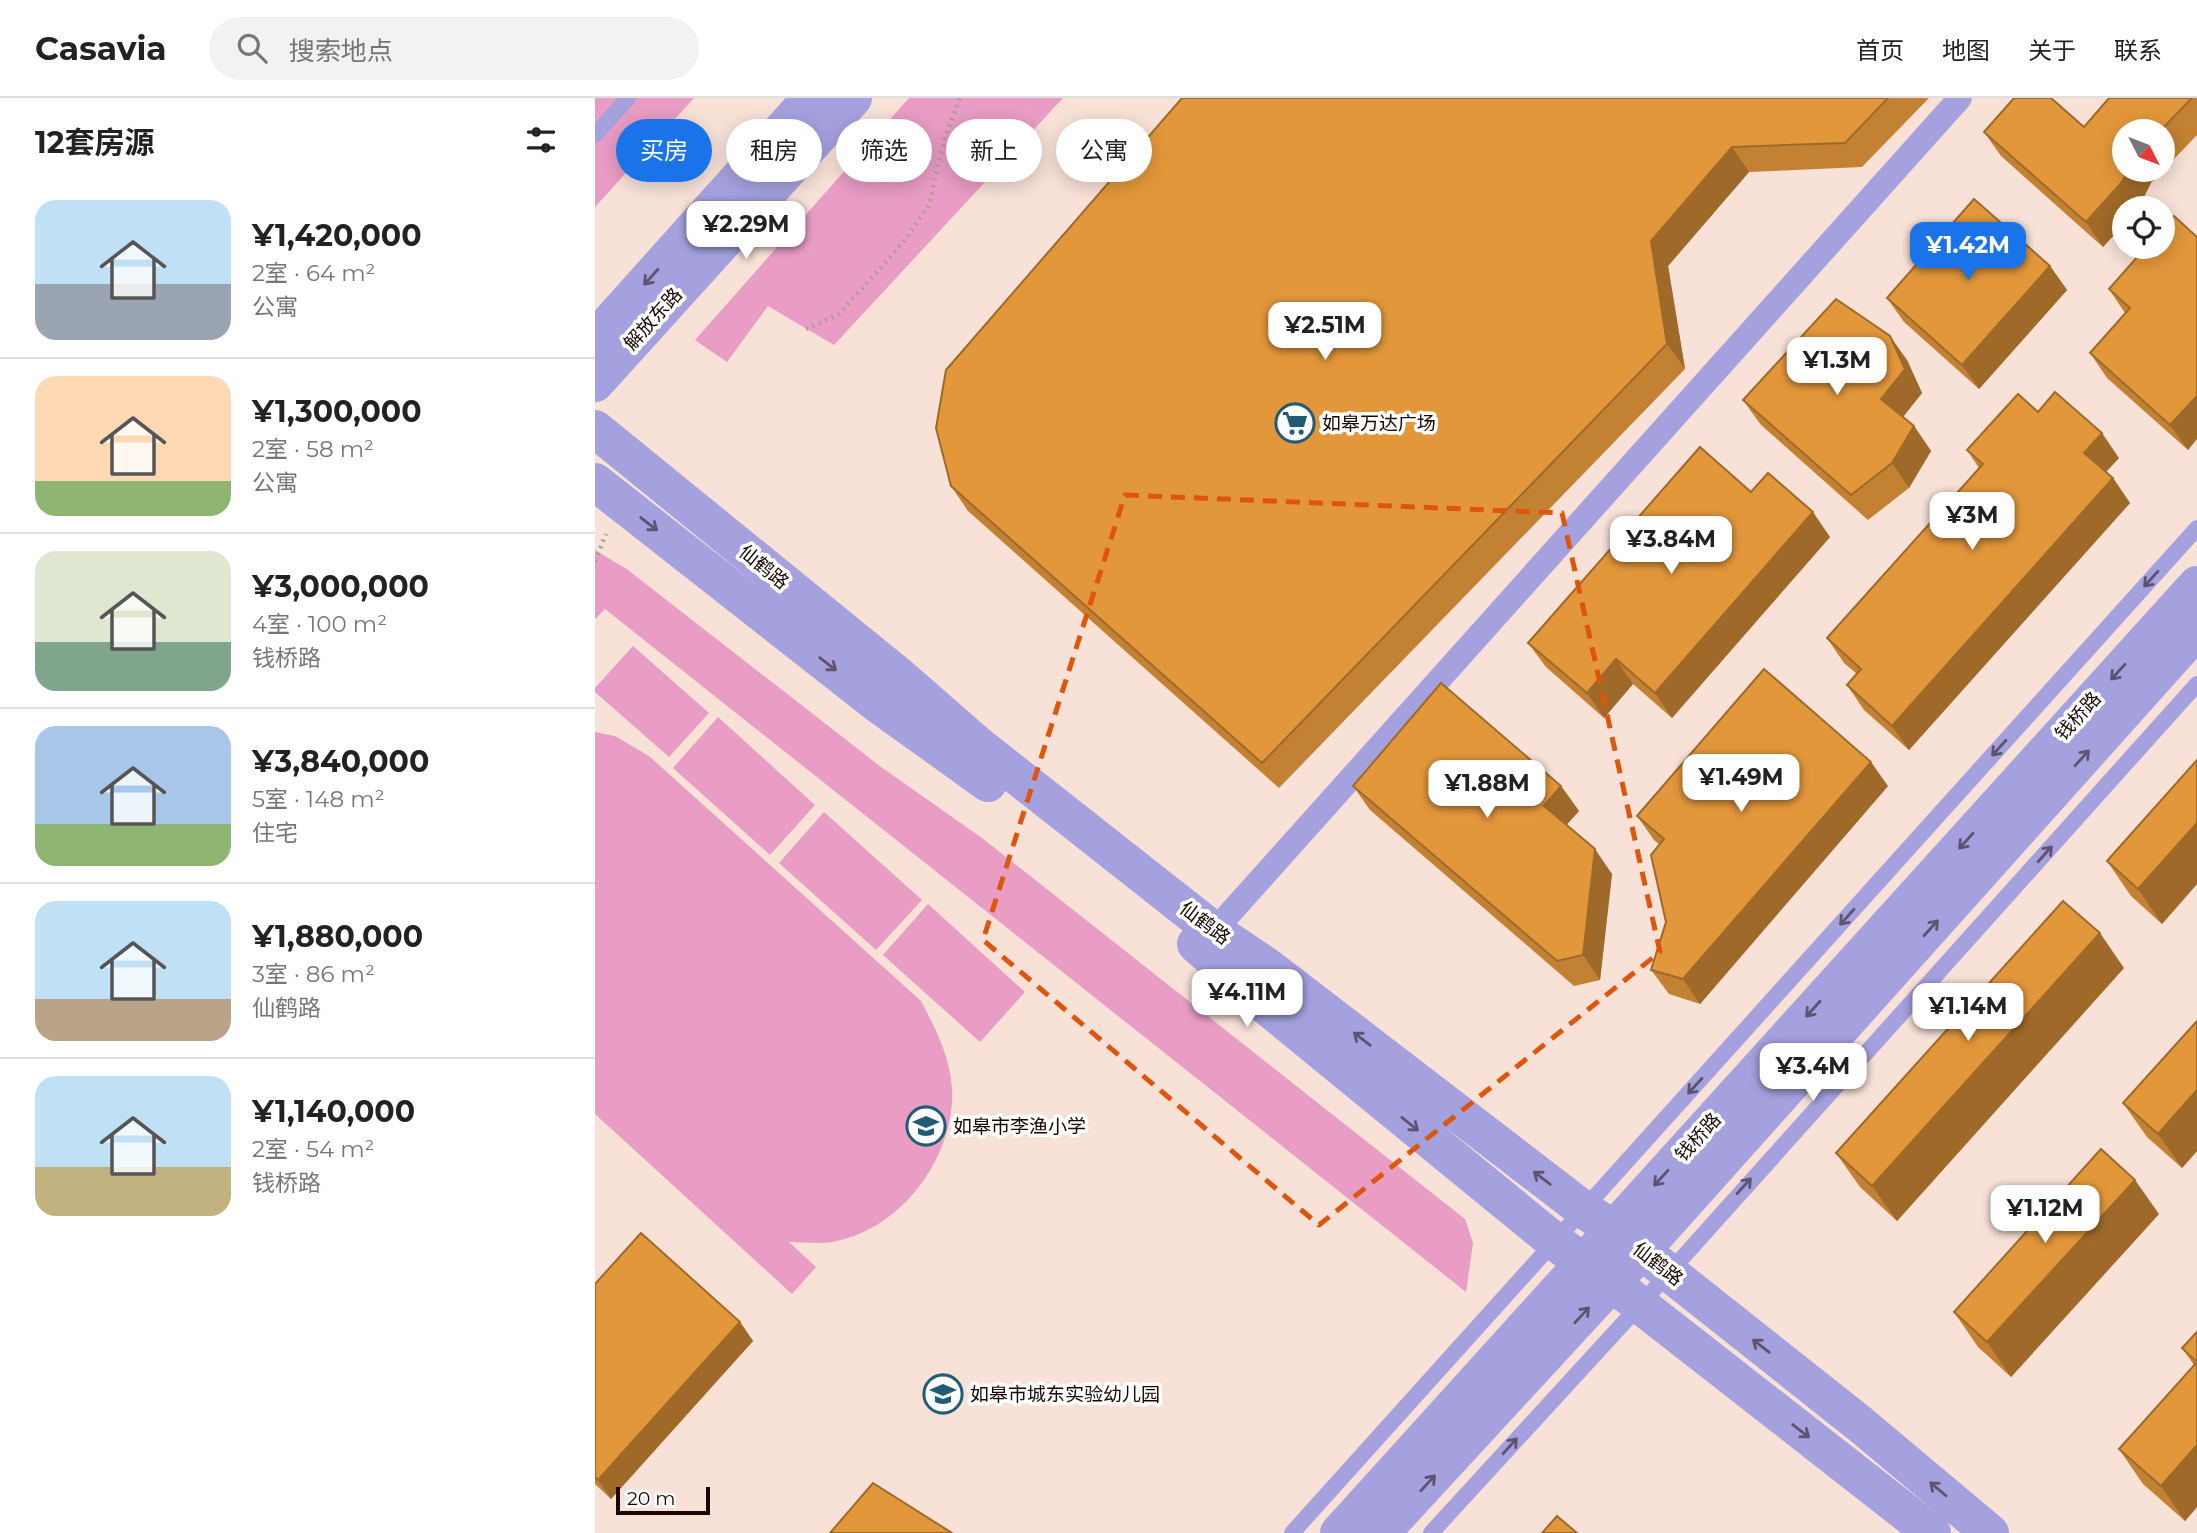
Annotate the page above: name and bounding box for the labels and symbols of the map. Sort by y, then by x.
north arrow [2112,119,2175,182]
pin: ¥2.29M [689,202,803,261]
pin: ¥1.42M [1911,222,2025,282]
one-way arrow [643,268,659,286]
street label: 解放东路 [619,283,687,355]
pin: ¥2.51M [1268,302,1382,362]
pin: ¥1.3M [1788,338,1886,397]
supermarket icon: 如皋万达广场 [1274,402,1316,444]
place label: 如皋万达广场 [1322,412,1436,435]
pin: ¥3M [1938,492,2006,552]
one-way arrow [639,516,657,532]
pin: ¥3.84M [1614,517,1728,576]
street label: 仙鹤路 [735,540,793,594]
one-way arrow [2143,570,2160,587]
one-way arrow [818,657,836,672]
one-way arrow [2110,663,2127,680]
street label: 钱桥路 [2050,687,2106,745]
one-way arrow [1991,739,2007,757]
one-way arrow [2074,749,2090,767]
pin: ¥1.49M [1684,754,1798,814]
pin: ¥1.88M [1430,760,1544,820]
one-way arrow [1958,831,1974,849]
one-way arrow [2037,845,2053,863]
street label: 仙鹤路 [1175,897,1235,949]
one-way arrow [1839,908,1855,926]
one-way arrow [1922,920,1939,937]
pin: ¥4.11M [1190,970,1304,1029]
pin: ¥1.14M [1911,984,2025,1043]
one-way arrow [1805,1000,1821,1018]
one-way arrow [1353,1032,1371,1047]
pin: ¥3.4M [1764,1044,1862,1103]
one-way arrow [1686,1077,1703,1094]
school or university icon: 如皋市李渔小学 [905,1105,947,1147]
street label: 钱桥路 [1670,1108,1726,1166]
place label: 如皋市李渔小学 [953,1115,1086,1138]
one-way arrow [1401,1116,1419,1131]
one-way arrow [1652,1169,1669,1186]
one-way arrow [1533,1170,1552,1185]
one-way arrow [1736,1178,1753,1195]
pin: ¥1.12M [1988,1186,2102,1245]
street label: 仙鹤路 [1628,1237,1688,1291]
one-way arrow [1573,1307,1590,1324]
one-way arrow [1753,1338,1771,1353]
school or university icon: 如皋市城东实验幼儿园 [922,1373,964,1415]
place label: 如皋市城东实验幼儿园 [970,1383,1160,1406]
one-way arrow [1791,1423,1810,1438]
one-way arrow [1502,1438,1519,1455]
one-way arrow [1419,1475,1436,1492]
one-way arrow [1929,1481,1947,1497]
scale bar [616,1484,711,1516]

